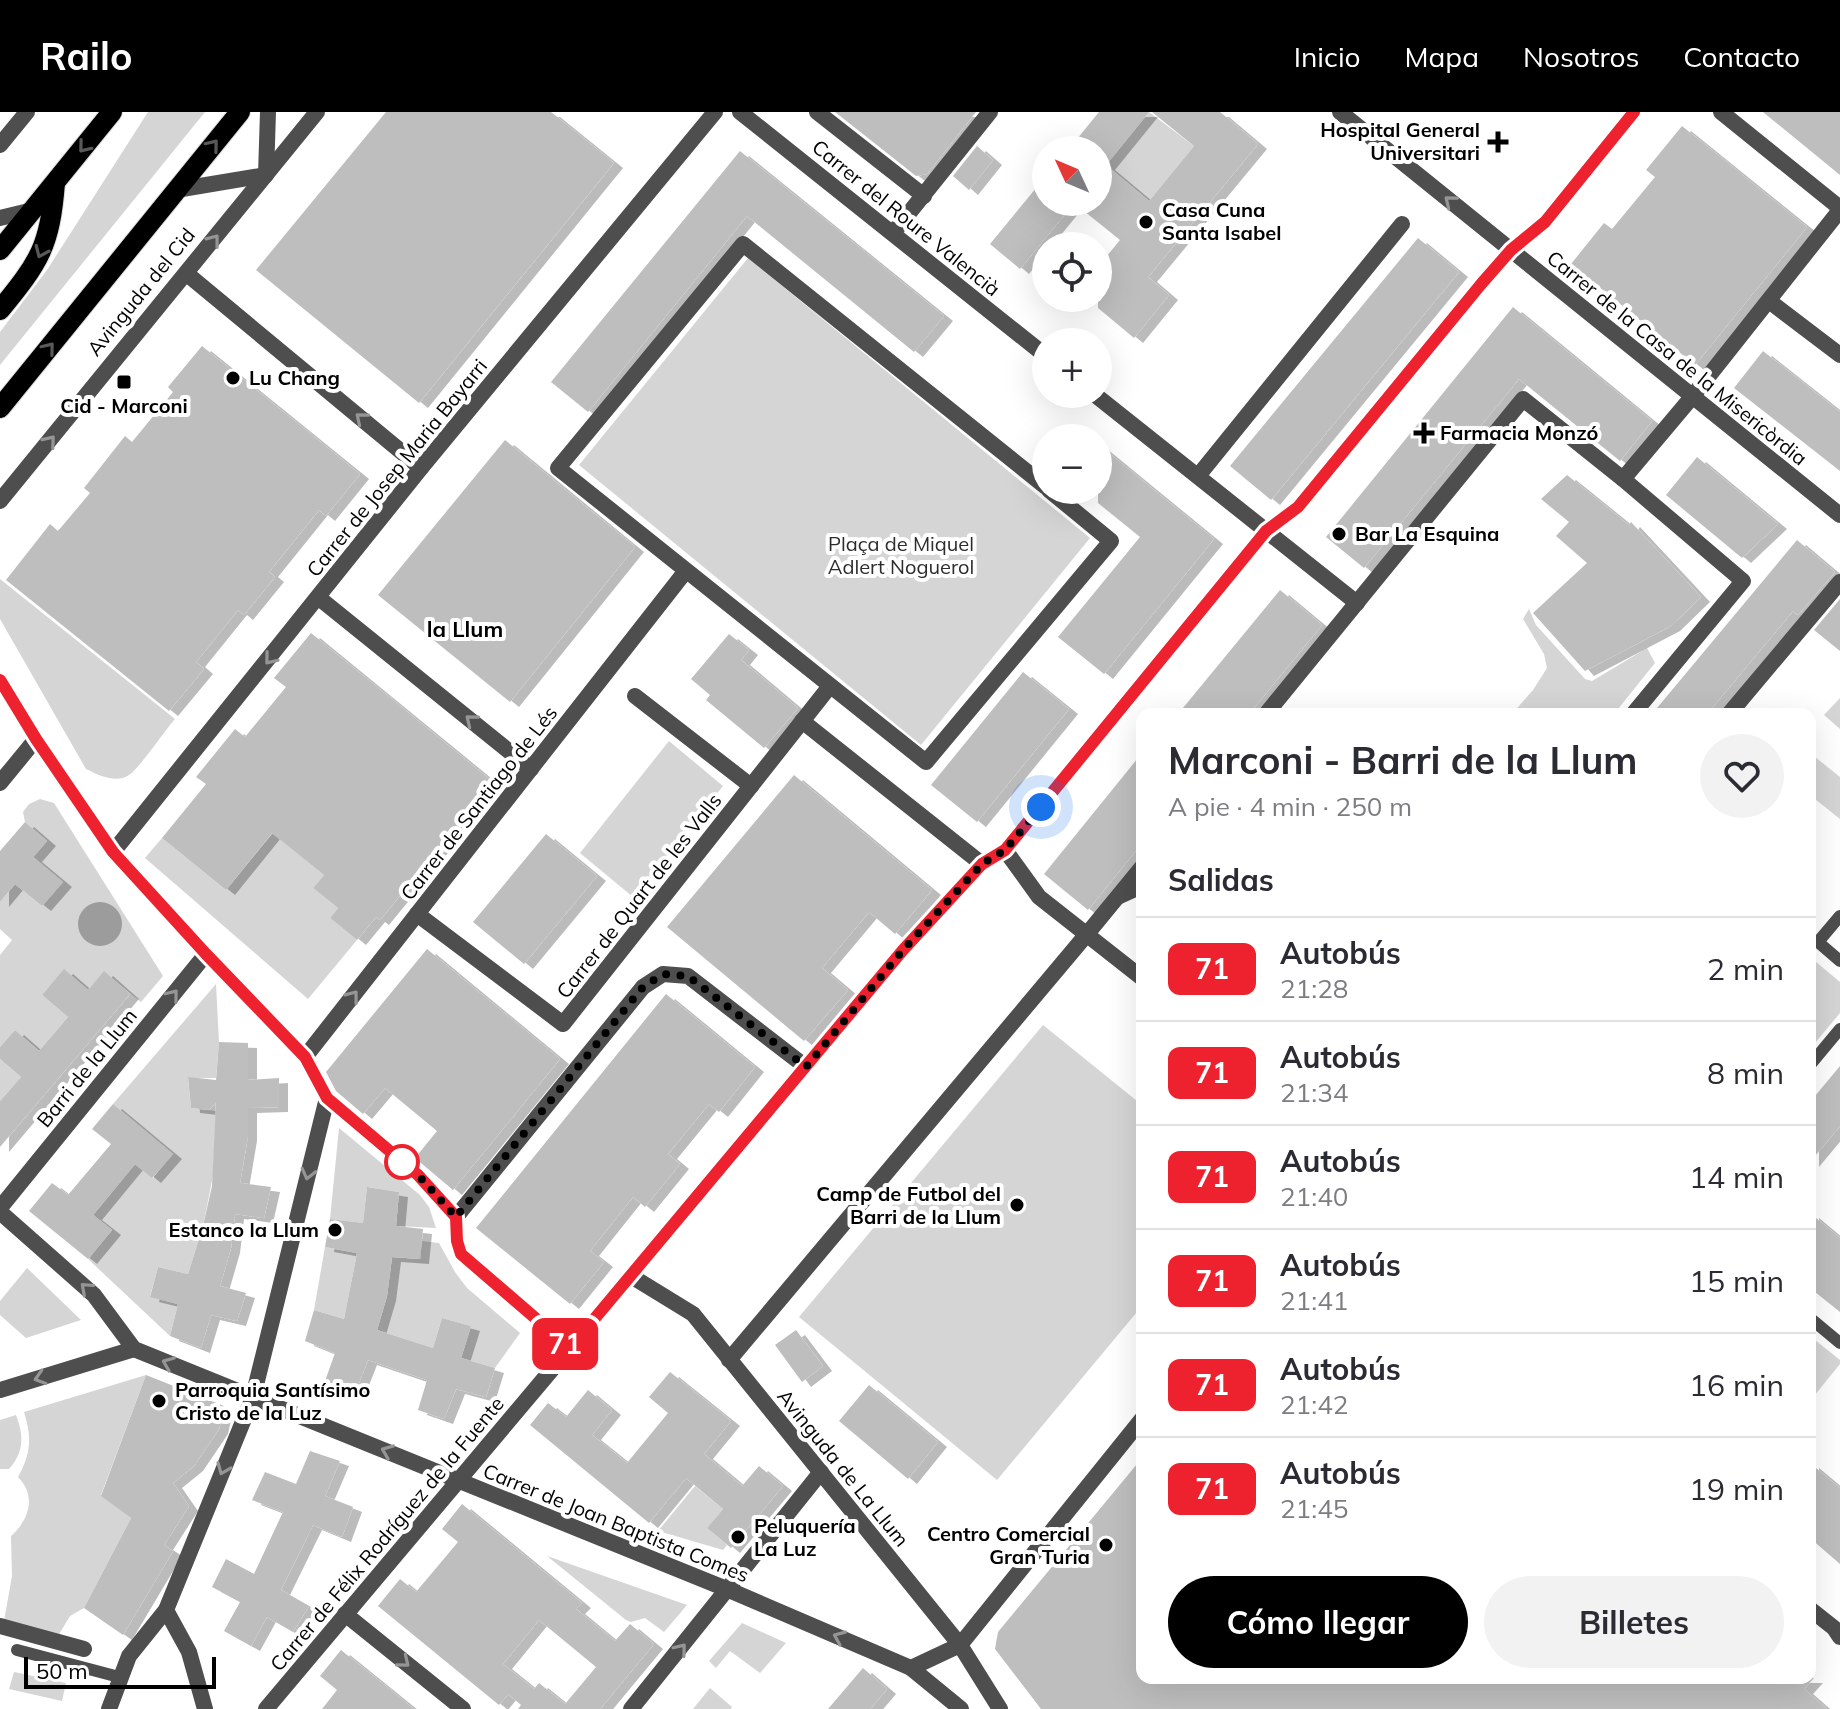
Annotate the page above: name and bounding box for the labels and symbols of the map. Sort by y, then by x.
place label: Hospital General Universitari [1320,117,1480,165]
marker: Hospital General Universitari [1487,131,1509,153]
street label: Carrer del Roure Valencià [807,134,1005,301]
north arrow [1032,136,1112,216]
one-way arrow [79,138,94,152]
one-way arrow [203,140,217,155]
one-way arrow [1445,196,1459,211]
place label: Casa Cuna Santa Isabel [1162,197,1282,245]
marker: Casa Cuna Santa Isabel [1137,213,1155,231]
street label: Avinguda del Cid [81,223,200,361]
one-way arrow [205,234,219,249]
one-way arrow [34,243,50,258]
street label: Carrer de la Casa de la Misericòrdia [1542,245,1812,470]
one-way arrow [39,342,54,357]
street label: Carrer de Josep Maria Bayarri [301,354,492,582]
place label: Lu Chang [249,365,340,390]
marker: Lu Chang [224,369,242,387]
marker: Cid - Marconi [115,373,133,391]
place label: Cid - Marconi [60,393,188,418]
one-way arrow [356,413,371,428]
place label: Farmacia Monzó [1440,420,1598,445]
marker: Farmacia Monzó [1415,424,1433,442]
one-way arrow [40,436,55,450]
place label: Bar La Esquina [1355,521,1499,546]
marker: Bar La Esquina [1330,525,1348,543]
park label: Plaça de Miquel Adlert Noguerol [828,531,974,579]
district label: la Llum [427,615,503,643]
one-way arrow [265,650,279,665]
street label: Carrer de Santiago de Lés [395,701,562,905]
one-way arrow [465,715,480,730]
your location [1021,787,1061,827]
street label: Carrer de Quart de les Valls [551,788,726,1003]
one-way arrow [163,989,177,1004]
one-way arrow [344,990,358,1005]
street label: Barri de la Llum [31,1003,142,1132]
unlabelled marker [385,1145,419,1179]
one-way arrow [301,1166,318,1180]
place label: Camp de Futbol del Barri de la Llum [816,1181,1001,1229]
marker: Camp de Futbol del Barri de la Llum [1008,1196,1026,1214]
place label: Estanco la Llum [169,1217,319,1242]
marker: Estanco la Llum [326,1221,344,1239]
one-way arrow [81,1284,96,1298]
line badge: 71 [529,1318,601,1370]
one-way arrow [162,1356,176,1373]
one-way arrow [34,1369,48,1385]
place label: Parroquia Santísimo Cristo de la Luz [175,1377,370,1425]
street label: Avinguda de La Llum [772,1384,914,1551]
street label: Carrer de Félix Rodríguez de la Fuente [264,1391,509,1676]
marker: Parroquia Santísimo Cristo de la Luz [150,1392,168,1410]
one-way arrow [381,1444,395,1461]
street label: Carrer de Joan Baptista Comes [480,1458,753,1587]
one-way arrow [217,1461,233,1475]
place label: Peluquería La Luz [754,1513,856,1561]
place label: Centro Comercial Gran Turia [927,1521,1090,1569]
marker: Peluquería La Luz [729,1528,747,1546]
marker: Centro Comercial Gran Turia [1097,1536,1115,1554]
one-way arrow [833,1631,847,1647]
one-way arrow [671,1643,685,1658]
one-way arrow [395,1652,410,1666]
scale bar [24,1653,216,1689]

